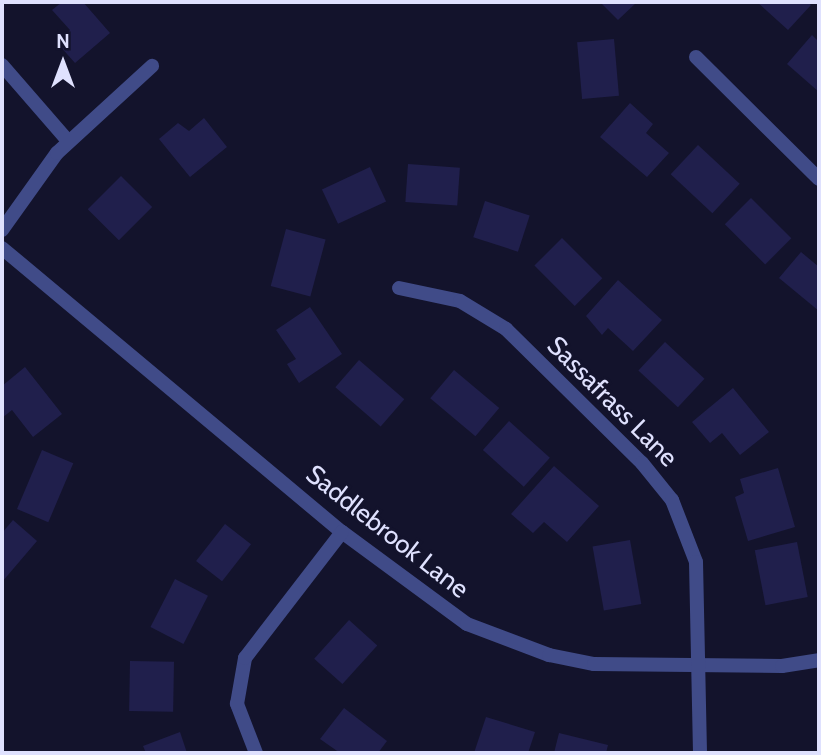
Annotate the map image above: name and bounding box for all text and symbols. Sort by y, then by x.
north arrow [28,28,98,98]
text: N [56,30,70,53]
street label: Sassafrass Lane [540,330,684,474]
street label: Saddlebrook Lane [300,459,474,605]

